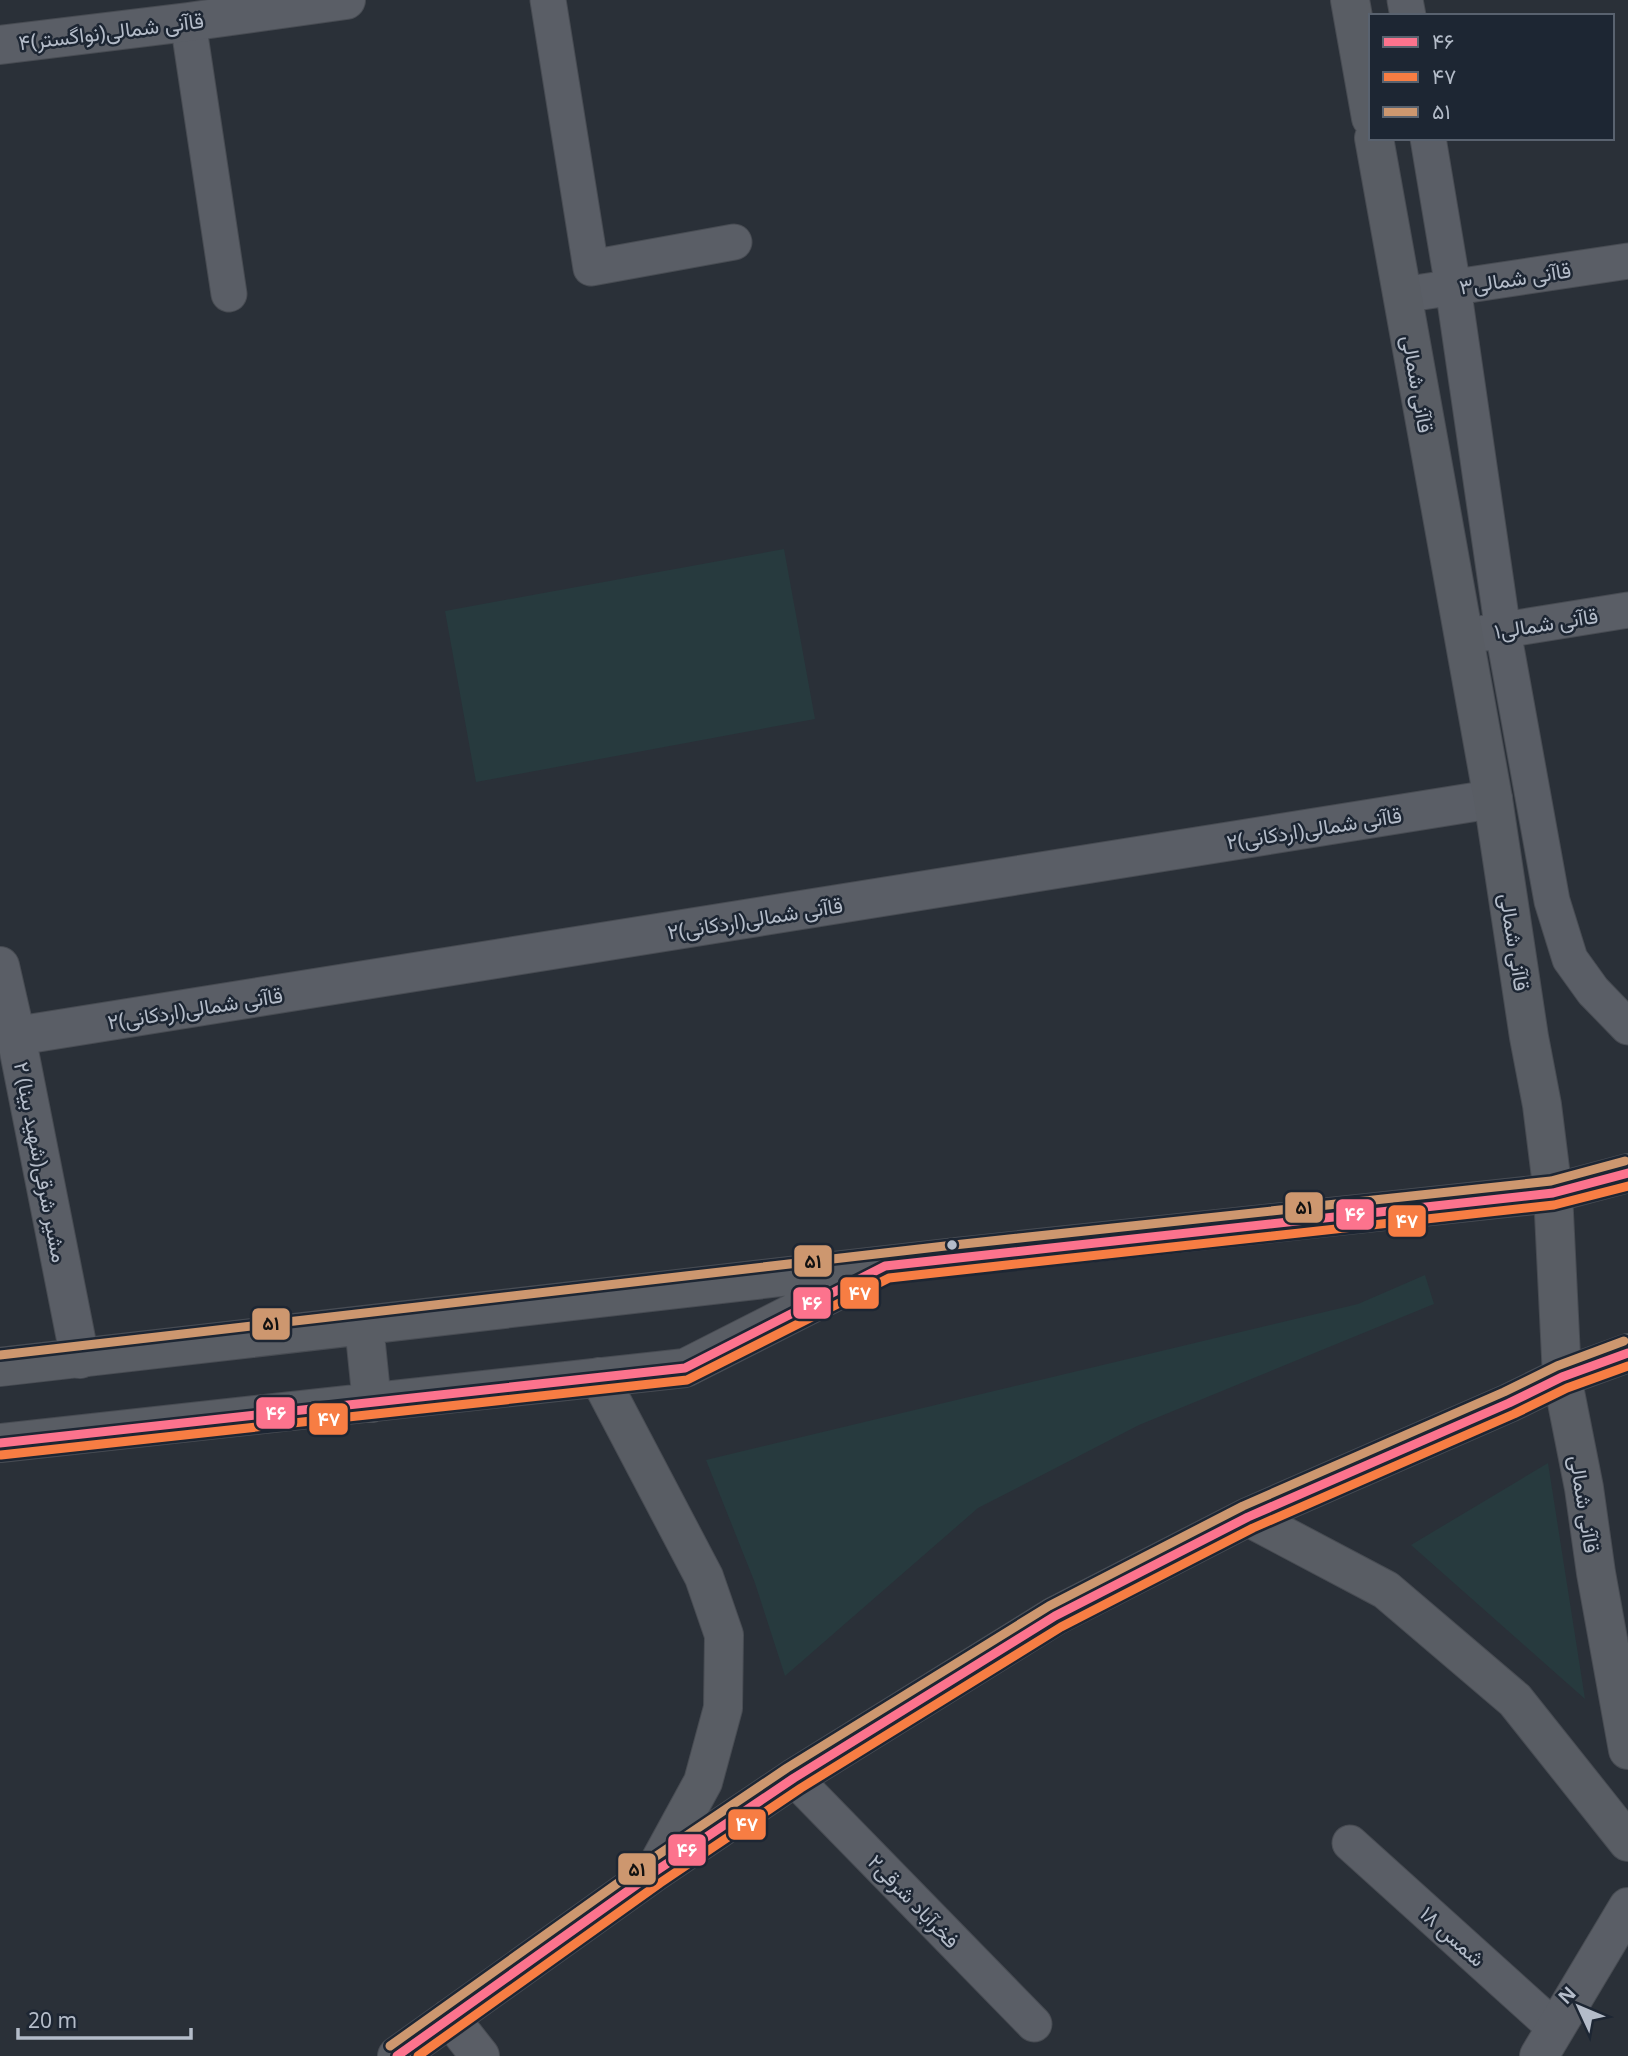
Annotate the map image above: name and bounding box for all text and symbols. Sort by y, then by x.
street label: ۴قاآنی شمالی(نواگستر) [17,6,205,56]
legend [1369,14,1614,140]
text: ۴۶ [1432,27,1454,55]
text: ۴۷ [1432,62,1456,90]
text: ۵۱ [1432,97,1450,125]
street label: قاآنی شمالی۳ [1457,255,1573,301]
street label: قاآنی شمالی [1396,333,1440,435]
street label: قاآنی شمالی۱ [1492,601,1600,645]
street label: ۲قاآنی شمالی(اردکانی) [1224,800,1404,856]
street label: ۲قاآنی شمالی(اردکانی) [665,890,845,946]
street label: قاآنی شمالی [1493,891,1537,993]
street label: ۲قاآنی شمالی(اردکانی) [105,980,285,1036]
street label: ۲ مشیر شرقی(شهید بینا) [8,1059,74,1265]
line badge: ۵۱ [1284,1191,1324,1224]
text: ۵۱ [1295,1194,1313,1220]
line badge: ۴۶ [1335,1198,1375,1231]
text: ۴۶ [1345,1201,1366,1227]
line badge: ۴۷ [1387,1204,1427,1238]
text: ۴۷ [1396,1208,1419,1234]
unlabelled marker [945,1238,959,1252]
line badge: ۵۱ [793,1244,833,1278]
text: ۵۱ [804,1248,822,1274]
line badge: ۴۷ [839,1276,880,1310]
text: ۴۷ [849,1280,872,1306]
line badge: ۴۶ [792,1286,832,1320]
text: ۴۶ [802,1290,823,1316]
line badge: ۵۱ [251,1307,291,1341]
text: ۵۱ [262,1310,280,1336]
line badge: ۴۶ [255,1396,296,1430]
text: ۴۶ [266,1400,287,1426]
line badge: ۴۷ [308,1402,349,1436]
text: ۴۷ [318,1406,341,1432]
street label: قاآنی شمالی [1563,1453,1607,1555]
line badge: ۴۷ [727,1808,767,1841]
text: ۴۷ [736,1811,759,1837]
line badge: ۴۶ [667,1833,707,1867]
text: ۴۶ [677,1837,698,1863]
street label: ۲فخرآباد شرقی [862,1848,966,1954]
line badge: ۵۱ [617,1852,657,1886]
text: ۵۱ [628,1856,646,1882]
street label: شمس ۱۸ [1414,1899,1492,1973]
north arrow [1544,1972,1614,2042]
text: N [1552,1981,1581,2010]
scale bar [18,1996,191,2040]
text: 20 m [28,2006,77,2034]

